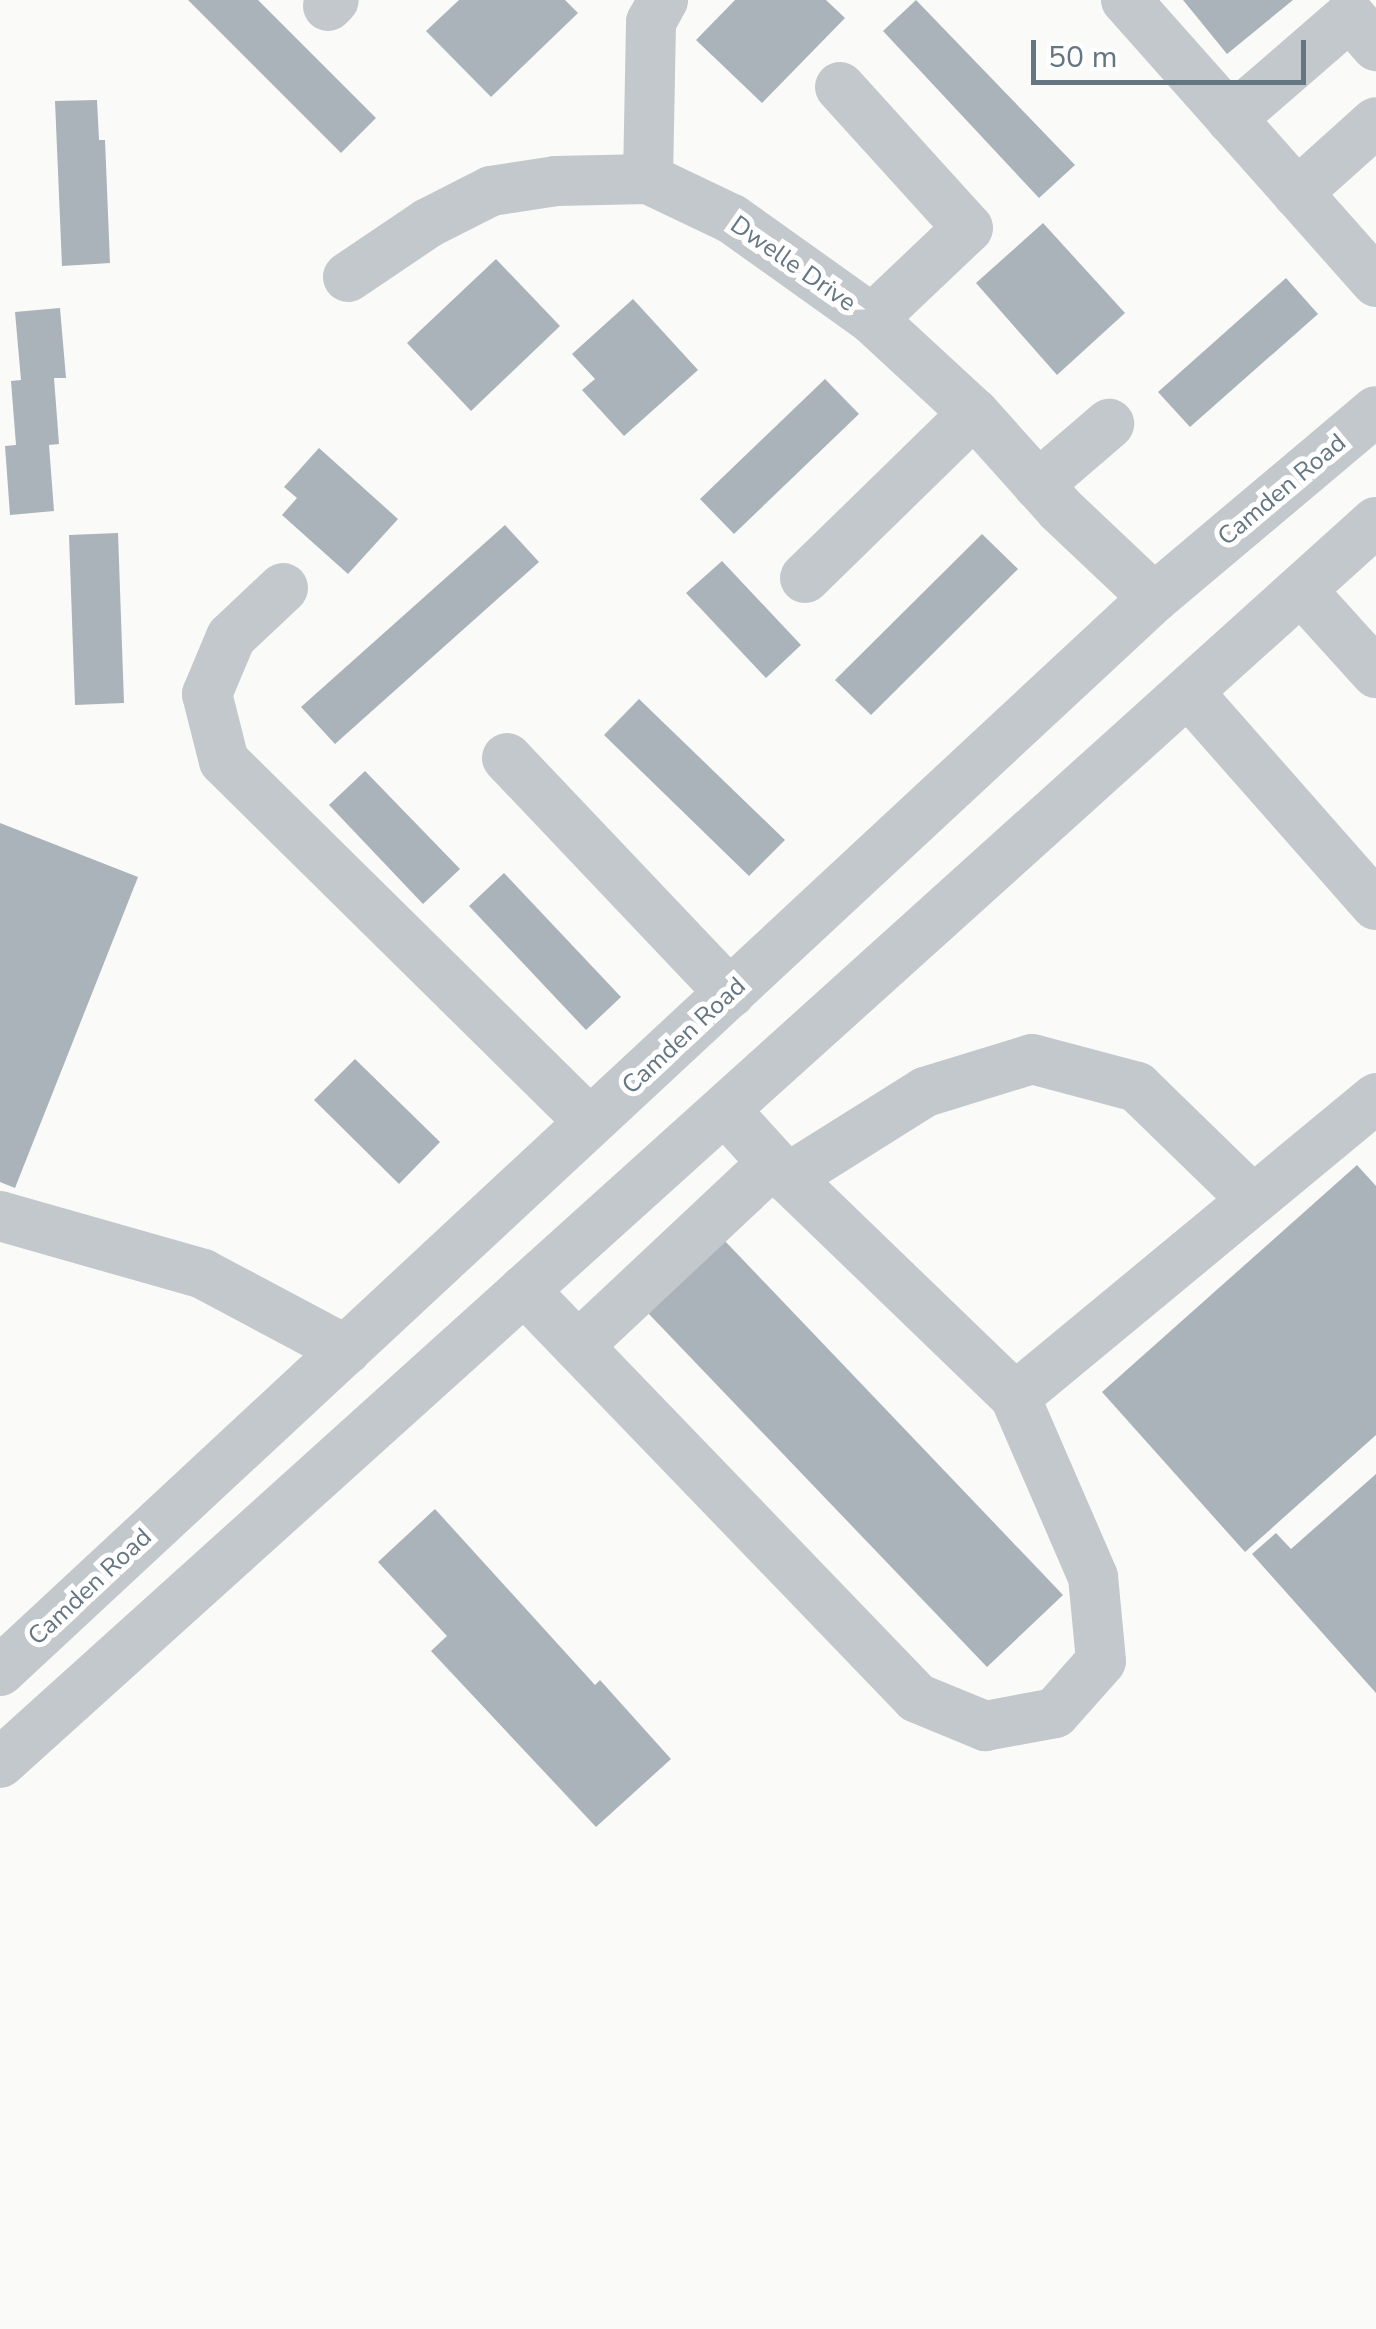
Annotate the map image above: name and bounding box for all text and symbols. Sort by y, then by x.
scale bar [1036,20,1311,82]
text: 50 m [1048,37,1117,78]
street label: Dwelle Drive [724,210,862,318]
street label: Camden Road [1212,428,1352,552]
street label: Camden Road [616,971,752,1101]
street label: Camden Road [22,1522,158,1652]

